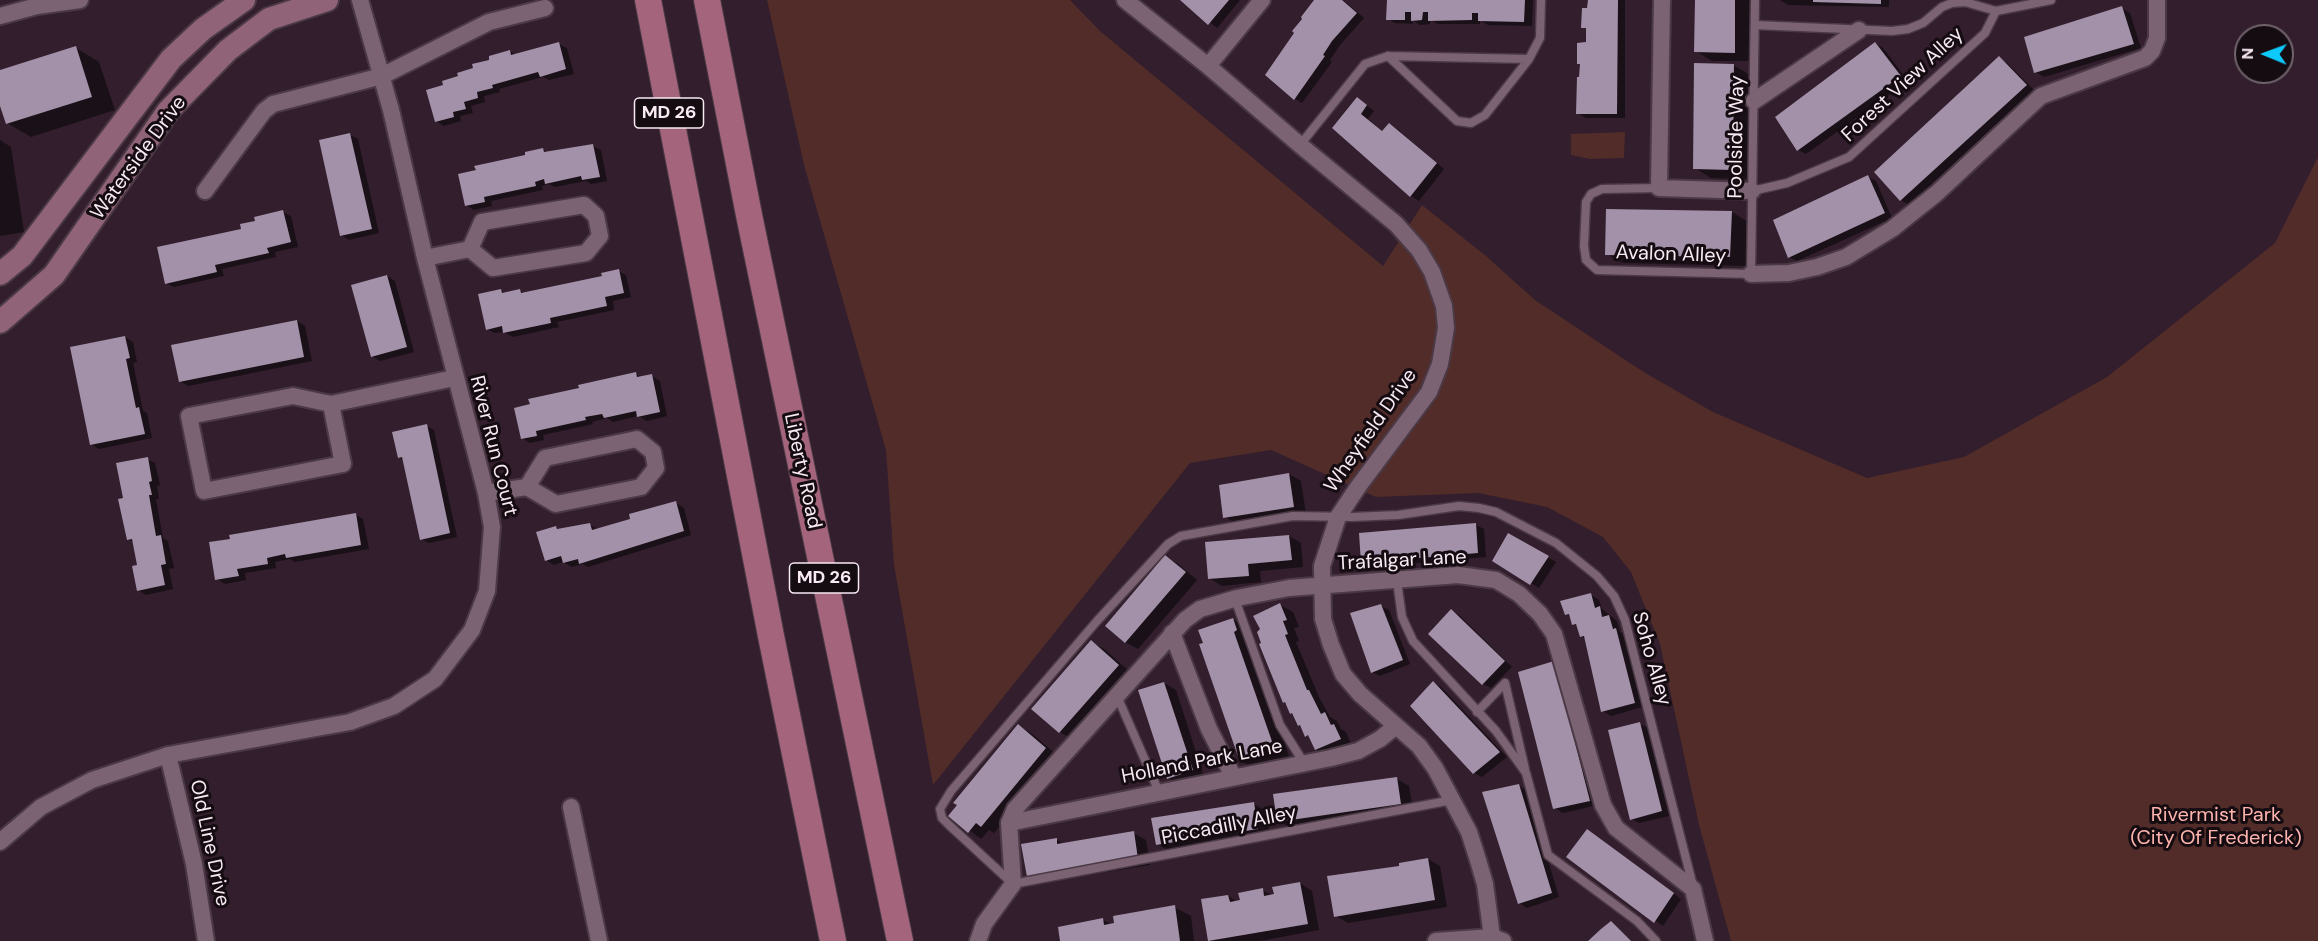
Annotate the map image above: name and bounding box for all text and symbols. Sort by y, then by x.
street label: Forest View Alley [1837,23,1969,147]
north arrow [2234,24,2294,84]
text: N [2237,48,2258,60]
street label: Poolside Way [1724,75,1750,199]
street label: Waterside Drive [86,92,192,224]
road number: MD 26 [634,98,704,128]
street label: Avalon Alley [1615,241,1727,269]
street label: Wheyfield Drive [1320,365,1422,497]
street label: River Run Court [464,373,522,519]
street label: Liberty Road [778,411,826,531]
street label: Trafalgar Lane [1337,546,1467,576]
road number: MD 26 [790,563,858,593]
street label: Soho Alley [1626,609,1676,709]
street label: Holland Park Lane [1119,735,1285,789]
street label: Old Line Drive [184,778,234,908]
street label: Piccadilly Alley [1159,801,1299,851]
park label: Rivermist Park (City Of Frederick) [2130,804,2302,851]

